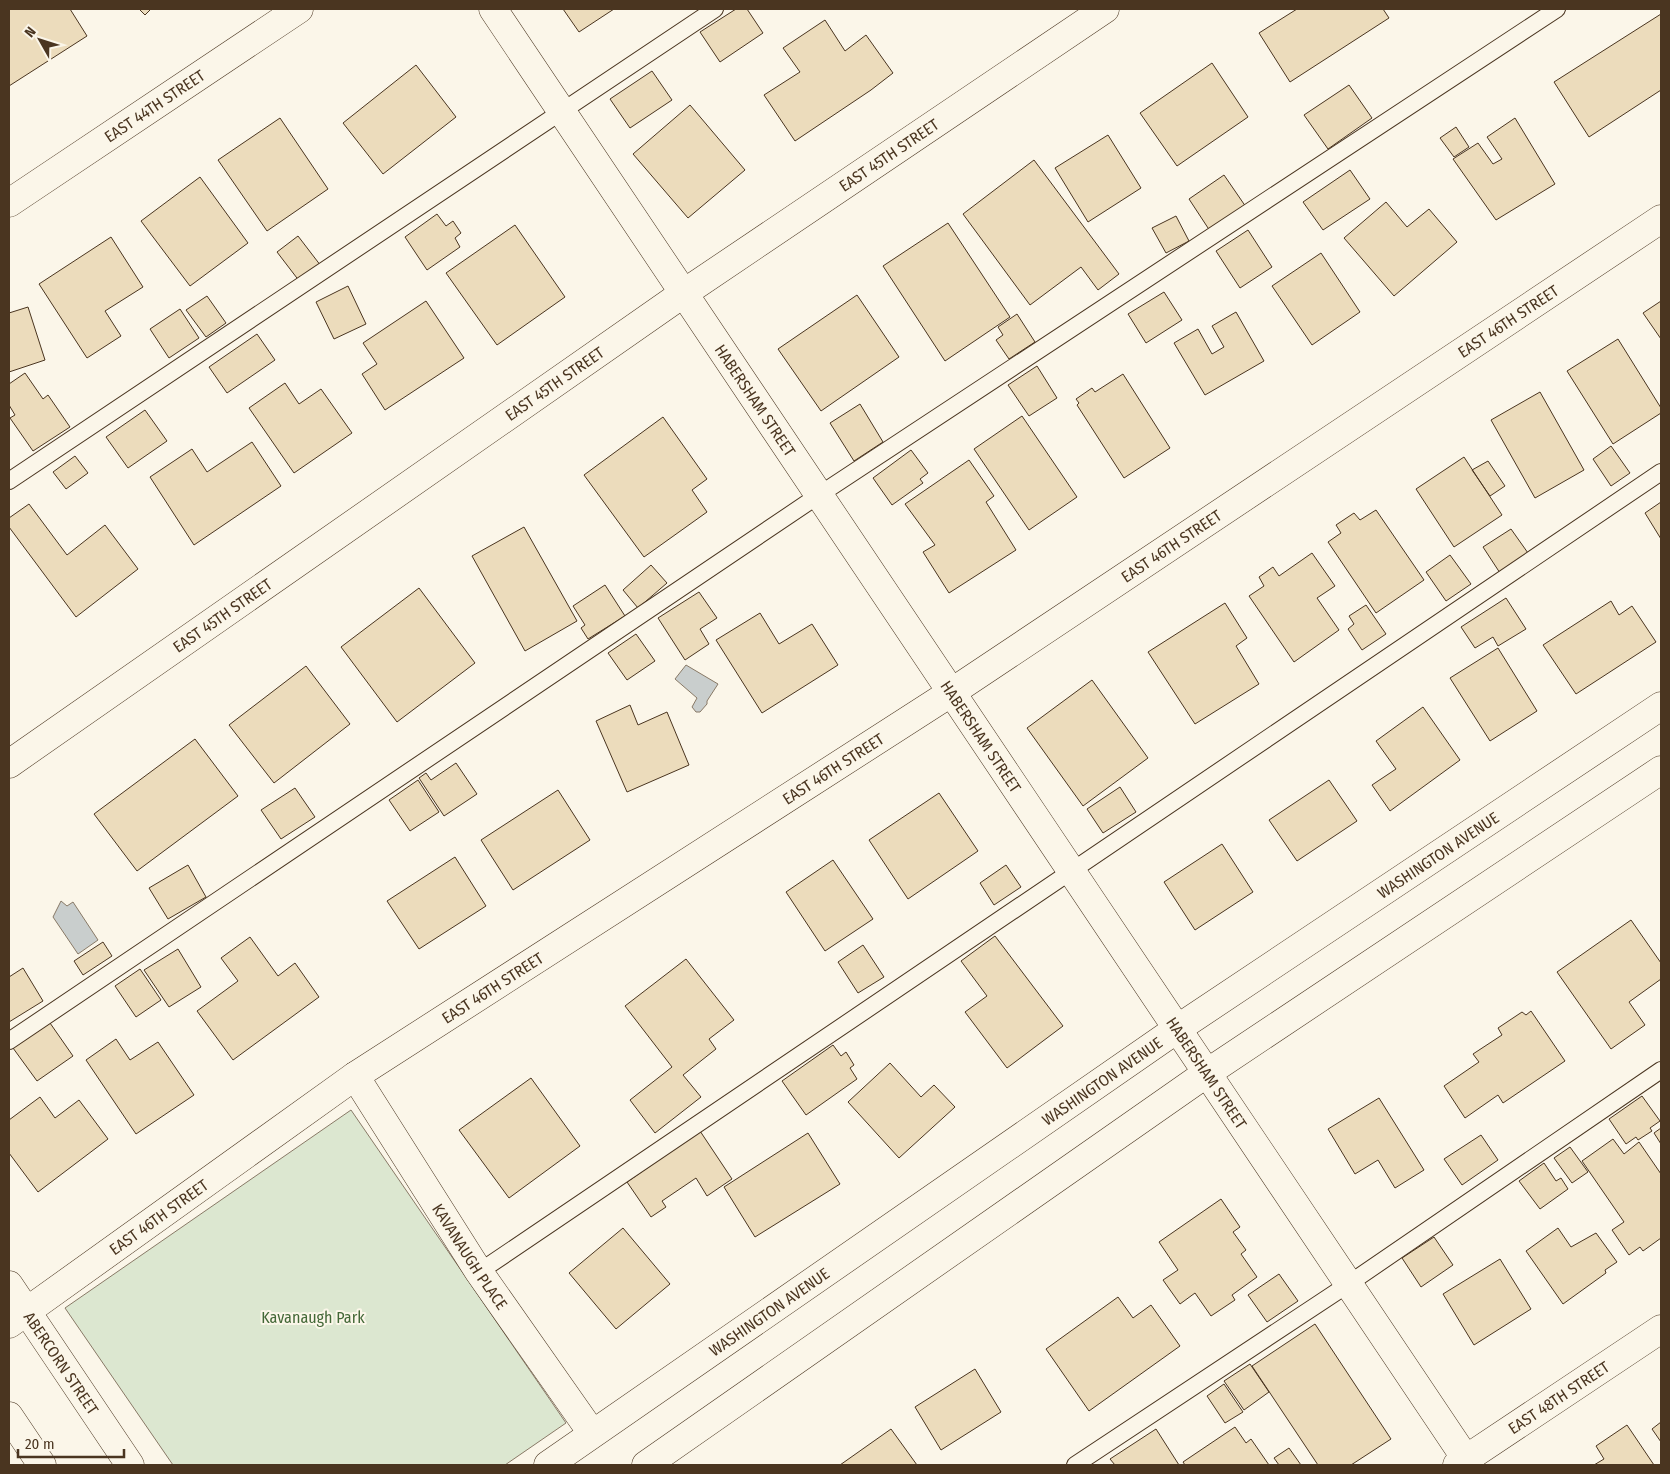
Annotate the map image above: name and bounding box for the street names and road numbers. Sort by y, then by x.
street label: EAST 44TH STREET [101,65,209,146]
street label: EAST 45TH STREET [835,114,943,195]
street label: EAST 46TH STREET [1454,280,1562,361]
street label: HABERSHAM STREET [711,341,800,460]
street label: EAST 45TH STREET [501,342,608,424]
street label: EAST 46TH STREET [1117,505,1225,586]
street label: EAST 45TH STREET [169,574,276,656]
street label: HABERSHAM STREET [937,677,1026,796]
street label: EAST 46TH STREET [779,729,888,808]
street label: WASHINGTON AVENUE [1374,808,1502,902]
street label: EAST 46TH STREET [438,948,547,1027]
street label: HABERSHAM STREET [1163,1013,1251,1133]
street label: WASHINGTON AVENUE [1038,1033,1166,1129]
street label: EAST 46TH STREET [106,1175,212,1259]
street label: KAVANAUGH PLACE [429,1200,512,1313]
street label: WASHINGTON AVENUE [705,1264,833,1360]
street label: ABERCORN STREET [20,1308,103,1418]
street label: EAST 48TH STREET [1504,1357,1613,1438]

